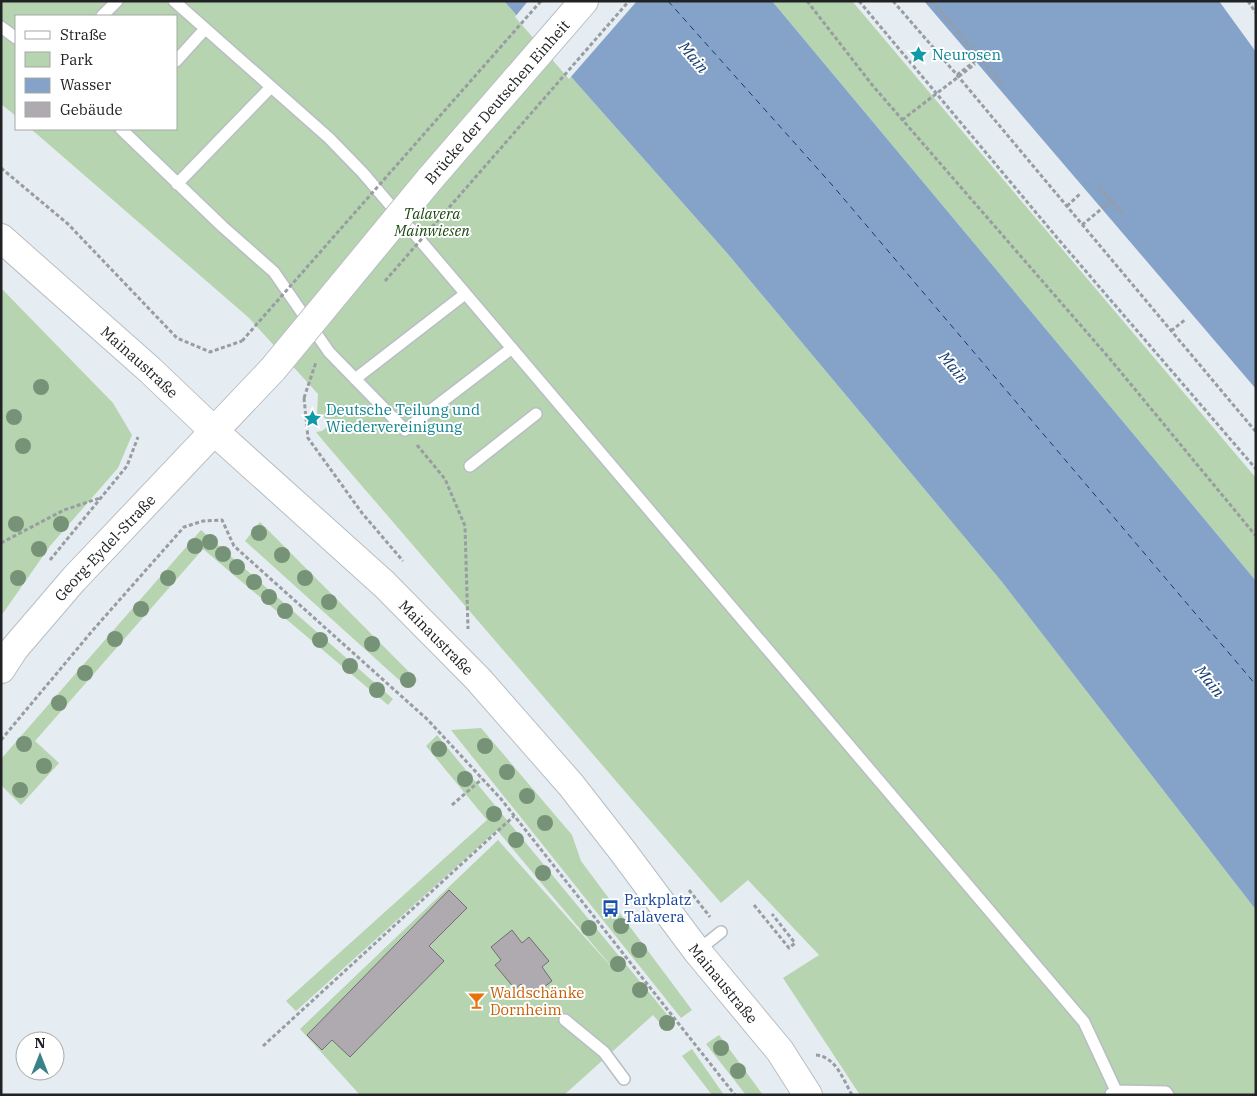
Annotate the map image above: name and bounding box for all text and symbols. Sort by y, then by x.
legend [15,15,178,130]
street label: Brücke der Deutschen Einheit [420,16,574,188]
text: Straße [60,25,107,44]
water label: Main [674,36,713,77]
place icon: Neurosen [908,44,928,64]
place label: Neurosen [932,45,1001,64]
text: Park [60,50,93,69]
text: Wasser [60,75,111,94]
text: Gebäude [60,100,123,119]
park label: Talavera Mainwiesen [393,204,470,240]
street label: Mainaustraße [97,322,183,402]
water label: Main [934,346,973,387]
place label: Deutsche Teilung und Wiedervereinigung [326,400,480,436]
place icon: Deutsche Teilung und Wiedervereinigung [302,408,322,428]
street label: Georg-Eydel-Straße [50,490,159,605]
street label: Mainaustraße [395,596,478,679]
water label: Main [1190,660,1229,701]
place label: Parkplatz Talavera [624,890,691,926]
bus stop icon: Parkplatz Talavera [600,898,620,918]
street label: Mainaustraße [685,939,762,1027]
place label: Waldschänke Dornheim [490,983,584,1019]
bar icon: Waldschänke Dornheim [466,991,486,1011]
north arrow [15,1031,65,1081]
text: N [34,1034,46,1052]

